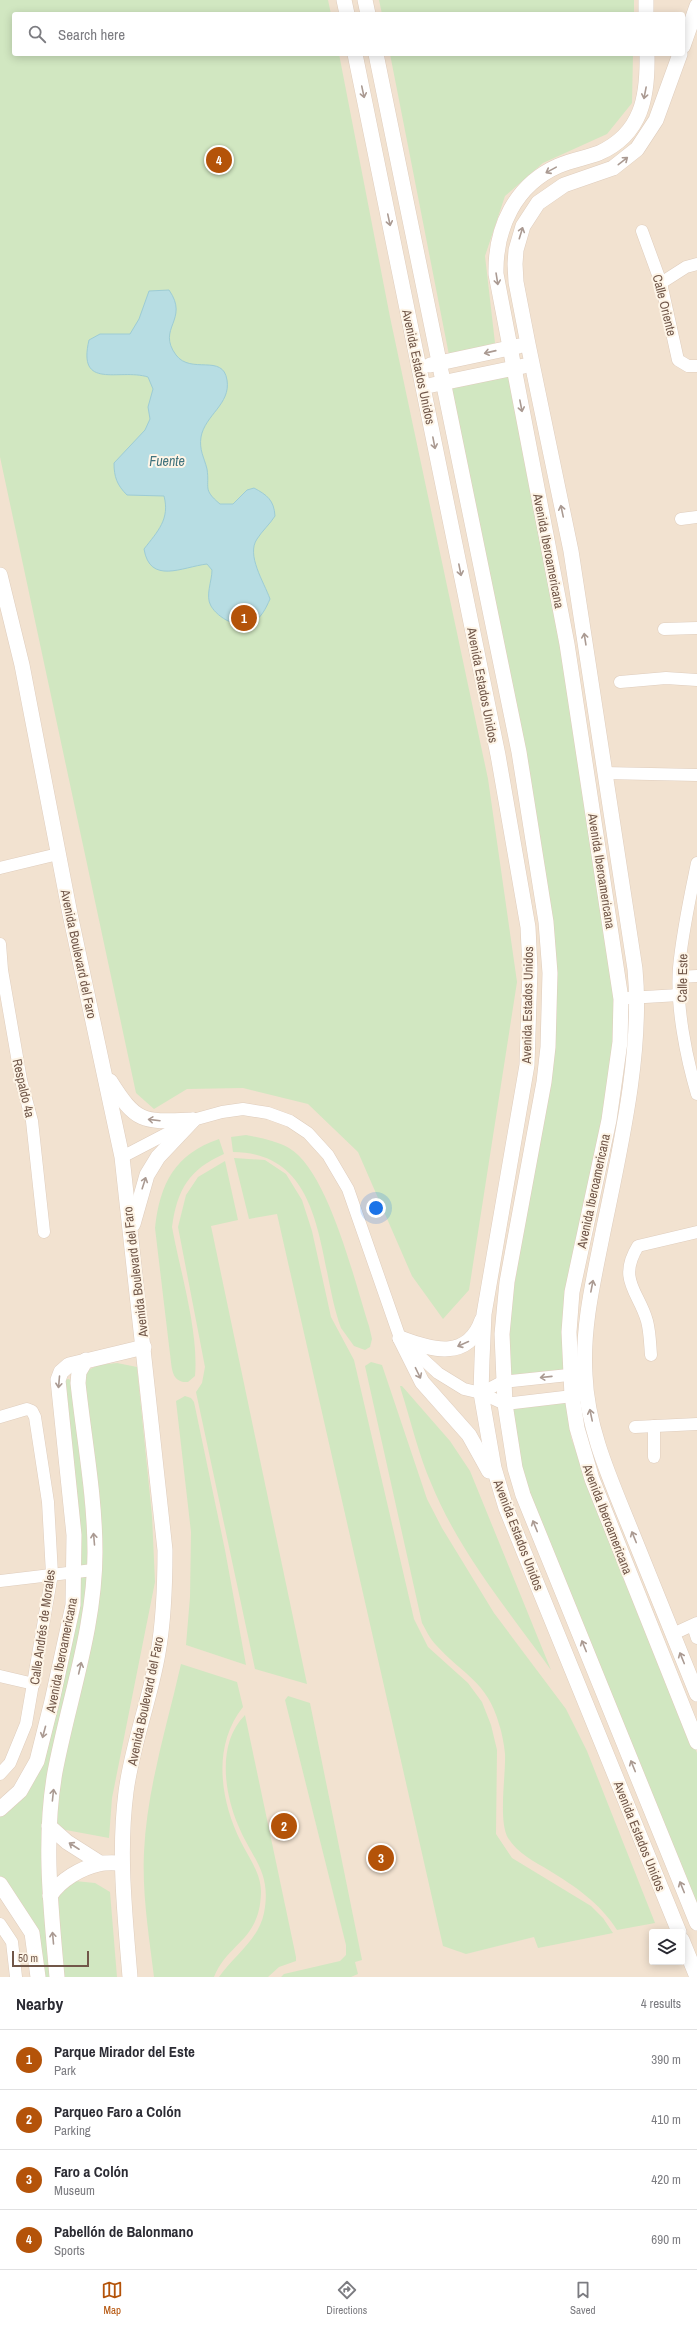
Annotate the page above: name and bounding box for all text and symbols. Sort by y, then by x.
search box [12,12,685,56]
icon: search [26,23,48,45]
text: Search here [58,24,125,45]
one-way arrow [359,85,367,98]
one-way arrow [641,86,649,99]
pin: 4 [206,145,232,175]
one-way arrow [617,156,628,165]
one-way arrow [545,166,557,174]
one-way arrow [385,213,393,226]
one-way arrow [518,226,525,239]
one-way arrow [493,272,501,285]
street label: Calle Oriente [649,273,680,338]
street label: Avenida Estados Unidos [398,307,439,426]
one-way arrow [484,349,497,356]
one-way arrow [517,400,525,413]
one-way arrow [431,436,439,449]
water label: Fuente [149,452,185,470]
street label: Avenida Iberoamericana [529,491,568,610]
one-way arrow [558,505,566,518]
one-way arrow [457,564,465,577]
pin: 1 [231,603,257,633]
street label: Avenida Estados Unidos [463,625,502,744]
one-way arrow [581,633,589,646]
street label: Avenida Iberoamericana [584,811,619,930]
street label: Avenida Boulevard del Faro [56,887,101,1020]
street label: Avenida Estados Unidos [518,946,537,1065]
street label: Calle Este [674,954,691,1002]
street label: Respaldo 4a [8,1057,39,1119]
one-way arrow [148,1116,161,1124]
street label: Avenida Iberoamericana [573,1132,614,1251]
one-way arrow [141,1177,148,1190]
your location [366,1198,386,1218]
street label: Avenida Boulevard del Faro [119,1206,152,1339]
one-way arrow [589,1279,597,1292]
one-way arrow [457,1341,469,1348]
one-way arrow [414,1367,422,1379]
one-way arrow [540,1374,553,1381]
one-way arrow [56,1376,63,1389]
one-way arrow [586,1408,594,1421]
street label: Avenida Iberoamericana [578,1461,636,1577]
street label: Avenida Estados Unidos [489,1477,547,1593]
one-way arrow [531,1520,539,1532]
one-way arrow [629,1532,637,1544]
one-way arrow [90,1533,97,1546]
street label: Calle Andrés de Morales [26,1568,59,1686]
street label: Avenida Iberoamericana [42,1596,81,1715]
street label: Avenida Boulevard del Faro [123,1635,167,1768]
one-way arrow [580,1641,588,1653]
one-way arrow [678,1652,686,1664]
one-way arrow [77,1661,84,1674]
one-way arrow [40,1725,47,1738]
one-way arrow [629,1761,637,1773]
street label: Avenida Estados Unidos [609,1778,669,1894]
one-way arrow [49,1789,57,1802]
pin: 2 [271,1811,297,1841]
one-way arrow [68,1842,79,1850]
pin: 3 [368,1843,394,1873]
one-way arrow [678,1881,686,1893]
map controls [649,1929,685,1965]
button: layers [649,1929,685,1965]
one-way arrow [50,1932,57,1945]
scale bar [12,1949,89,1968]
text: 50 m [18,1951,38,1965]
text: Nearby [16,1992,63,2015]
text: 4 results [641,1995,681,2012]
text: Parque Mirador del Este [54,2041,195,2062]
text: 1 [26,2051,32,2068]
text: 390 m [651,2051,681,2068]
text: Park [54,2062,76,2079]
text: Parqueo Faro a Colón [54,2101,181,2122]
text: 2 [26,2111,32,2128]
text: 410 m [651,2111,681,2128]
text: Parking [54,2122,91,2139]
text: Faro a Colón [54,2161,129,2182]
text: 3 [26,2171,32,2188]
text: 420 m [651,2171,681,2188]
text: Museum [54,2182,95,2199]
text: Pabellón de Balonmano [54,2221,193,2242]
text: 4 [26,2231,32,2248]
text: 690 m [651,2231,681,2248]
text: Sports [54,2242,85,2259]
tab: Map [101,2279,123,2317]
tab: Directions [326,2279,367,2317]
tab: Saved [570,2279,596,2317]

